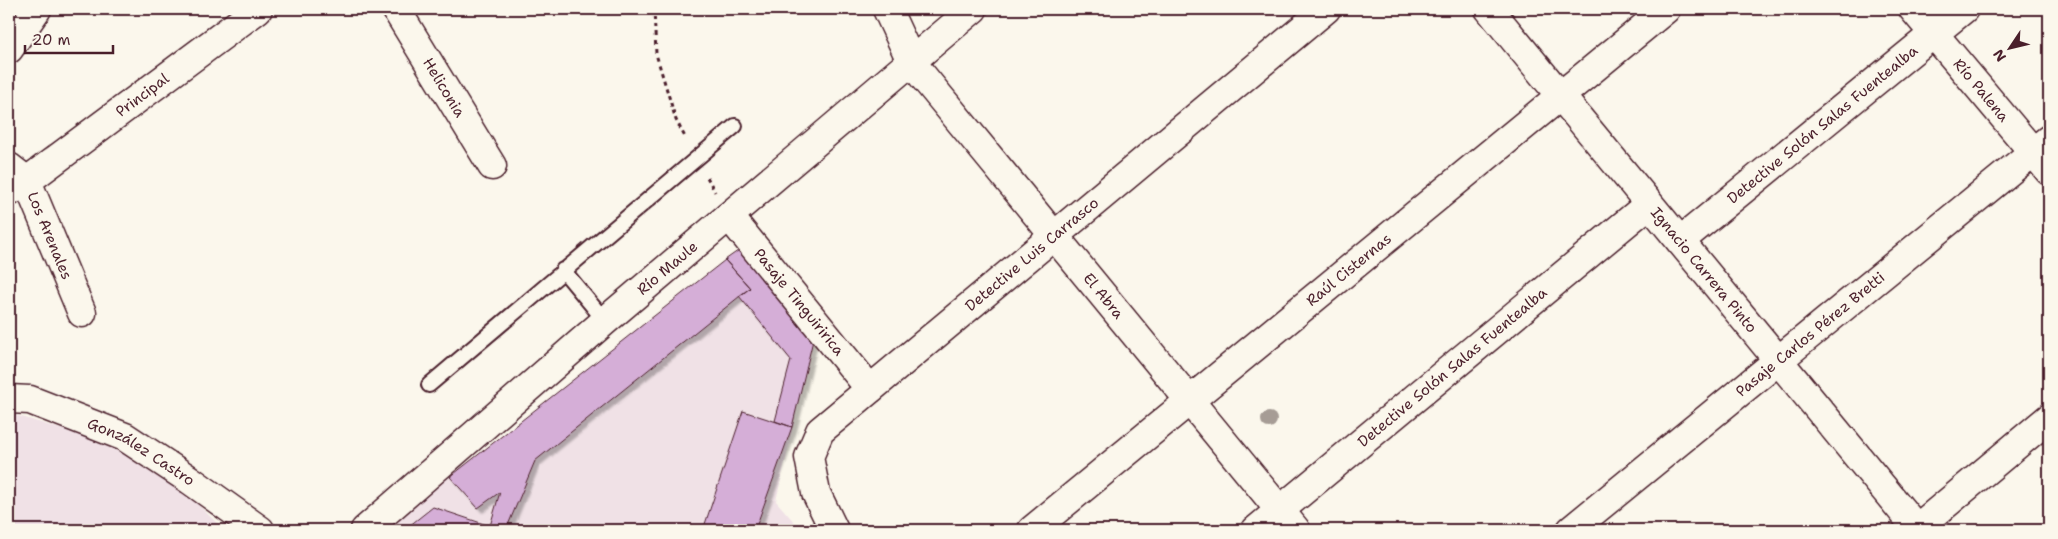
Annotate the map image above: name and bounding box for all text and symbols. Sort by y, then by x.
scale bar [25,22,112,54]
north arrow [1986,22,2036,72]
text: 20 m [32,30,71,50]
street label: Detective Solón Salas Fuentealba [1723,40,1922,208]
text: N [1989,46,2010,65]
street label: Heliconia [418,54,470,122]
street label: Río Palena [1949,54,2014,127]
street label: Principal [112,68,174,122]
street label: Los Arenales [23,189,77,283]
street label: Detective Luis Carrasco [961,193,1103,316]
street label: Ignacio Carrera Pinto [1646,203,1762,337]
street label: Raúl Cisternas [1302,229,1396,311]
street label: Río Maule [633,237,702,300]
street label: Pasaje Tinguiririca [749,244,849,360]
street label: Pasaje Carlos Pérez Bretti [1731,267,1889,401]
street label: El Abra [1079,269,1129,324]
street label: Detective Solón Salas Fuentealba [1353,282,1552,452]
street label: González Castro [84,413,199,490]

